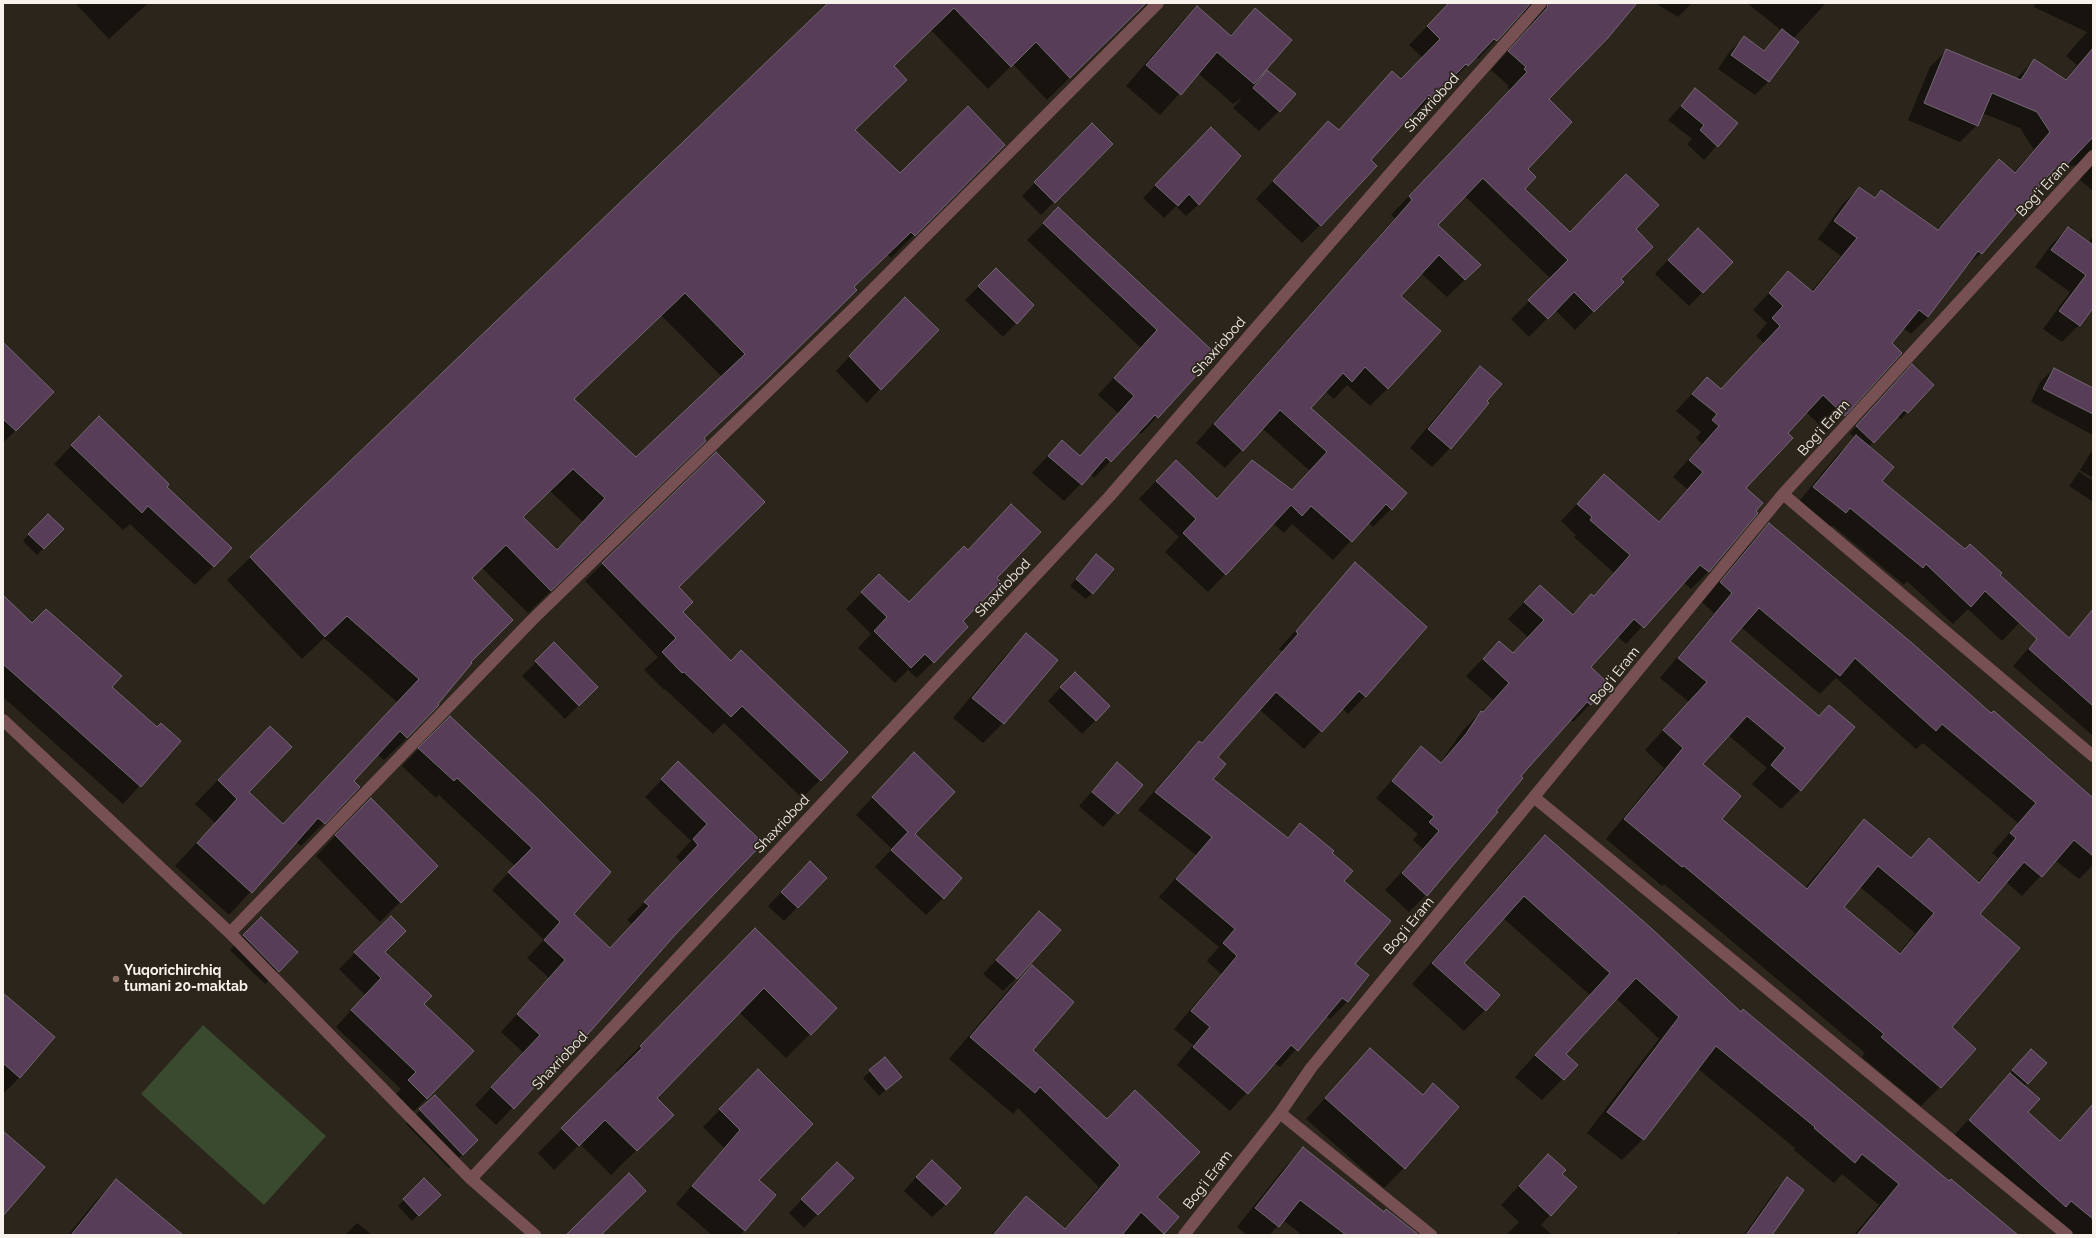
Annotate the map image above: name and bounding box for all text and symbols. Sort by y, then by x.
street label: Shaxriobod [1401,70,1463,136]
street label: Bog'i Eram [2013,158,2073,220]
street label: Shaxriobod [1189,314,1249,380]
street label: Bog'i Eram [1794,396,1854,460]
street label: Shaxriobod [972,555,1034,621]
street label: Bog'i Eram [1587,644,1643,708]
street label: Shaxriobod [751,791,813,857]
street label: Bog'i Eram [1380,894,1438,958]
place label: Yuqorichirchiq tumani 20-maktab [124,963,248,996]
marker: Yuqorichirchiq tumani 20-maktab [111,974,121,984]
street label: Shaxriobod [529,1028,591,1094]
street label: Bog'i Eram [1180,1147,1236,1213]

